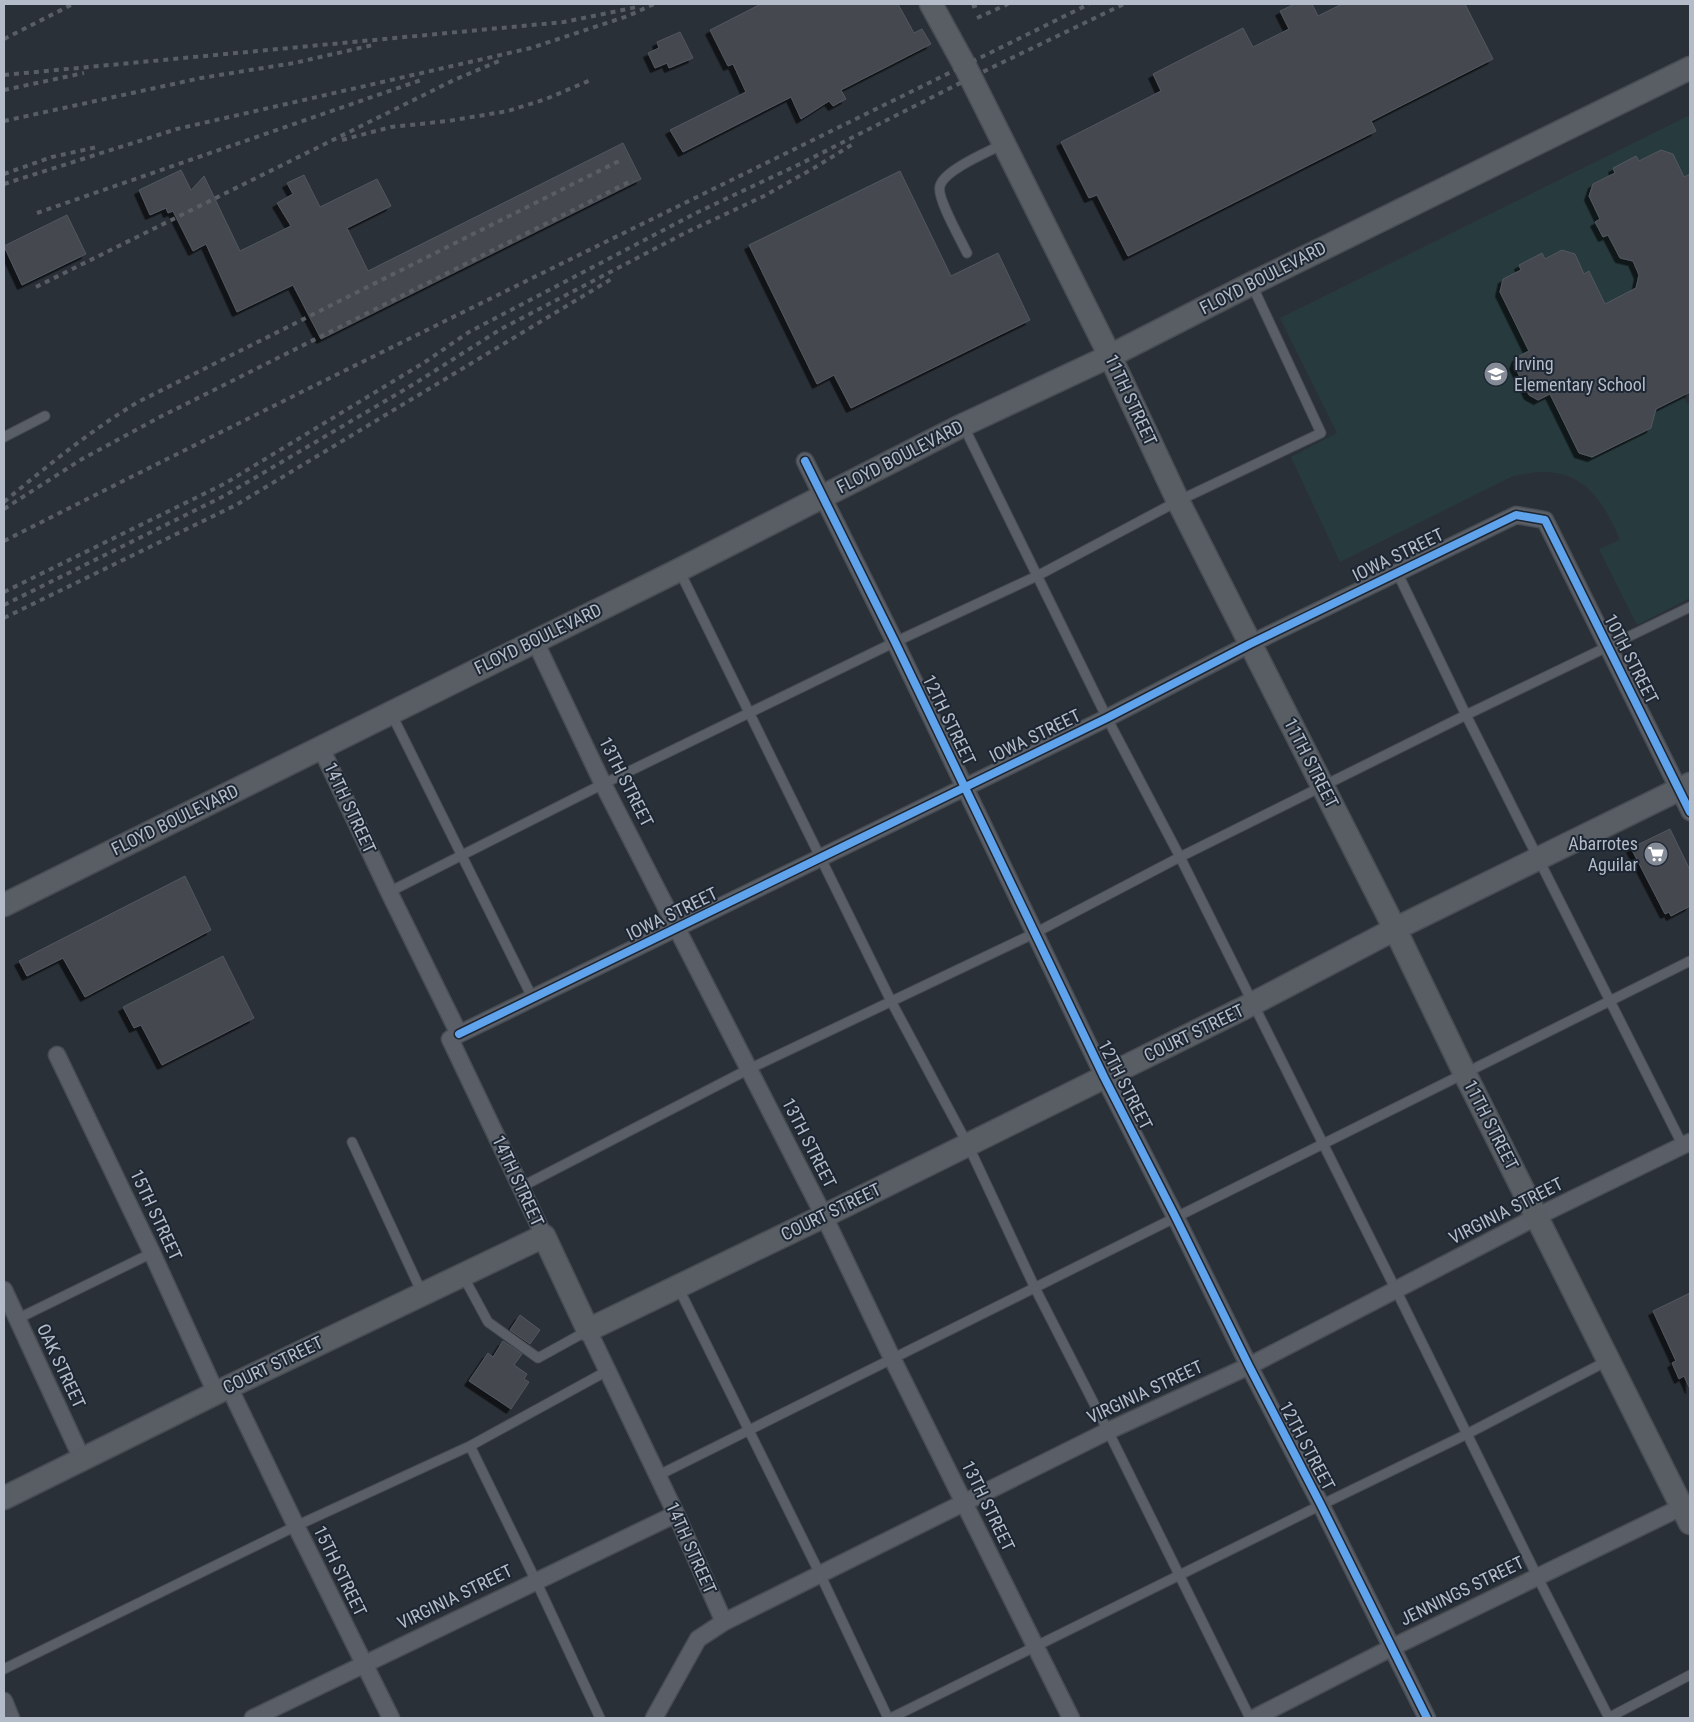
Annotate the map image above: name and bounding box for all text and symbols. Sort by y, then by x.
street label: FLOYD BOULEVARD [1196,237,1329,318]
street label: 11TH STREET [1101,351,1162,449]
place label: Irving Elementary School [1514,353,1646,395]
school or university icon: Irving Elementary School [1483,361,1509,387]
street label: FLOYD BOULEVARD [833,416,966,497]
street label: IOWA STREET [1349,523,1447,586]
street label: FLOYD BOULEVARD [471,599,605,678]
street label: 10TH STREET [1600,610,1663,707]
street label: 12TH STREET [919,671,980,768]
street label: IOWA STREET [986,704,1084,767]
street label: 11TH STREET [1280,714,1343,811]
street label: 13TH STREET [595,733,658,830]
street label: 14TH STREET [320,759,381,857]
street label: FLOYD BOULEVARD [108,780,242,859]
place label: Abarrotes Aguilar [1568,833,1639,875]
supermarket icon: Abarrotes Aguilar [1643,841,1669,867]
street label: IOWA STREET [623,882,721,945]
street label: COURT STREET [1140,999,1247,1066]
street label: 12TH STREET [1094,1036,1157,1133]
street label: 11TH STREET [1460,1076,1523,1173]
street label: 13TH STREET [778,1094,841,1191]
street label: 14TH STREET [488,1132,549,1230]
street label: 15TH STREET [126,1166,187,1264]
street label: VIRGINIA STREET [1445,1173,1566,1248]
street label: COURT STREET [777,1178,884,1245]
street label: OAK STREET [33,1320,90,1411]
street label: COURT STREET [219,1331,326,1398]
street label: VIRGINIA STREET [1084,1356,1206,1428]
street label: 12TH STREET [1275,1398,1340,1494]
street label: 13TH STREET [958,1457,1019,1554]
street label: 14TH STREET [662,1499,721,1597]
street label: 15TH STREET [310,1522,371,1619]
street label: JENNINGS STREET [1396,1551,1527,1630]
street label: VIRGINIA STREET [394,1560,516,1633]

